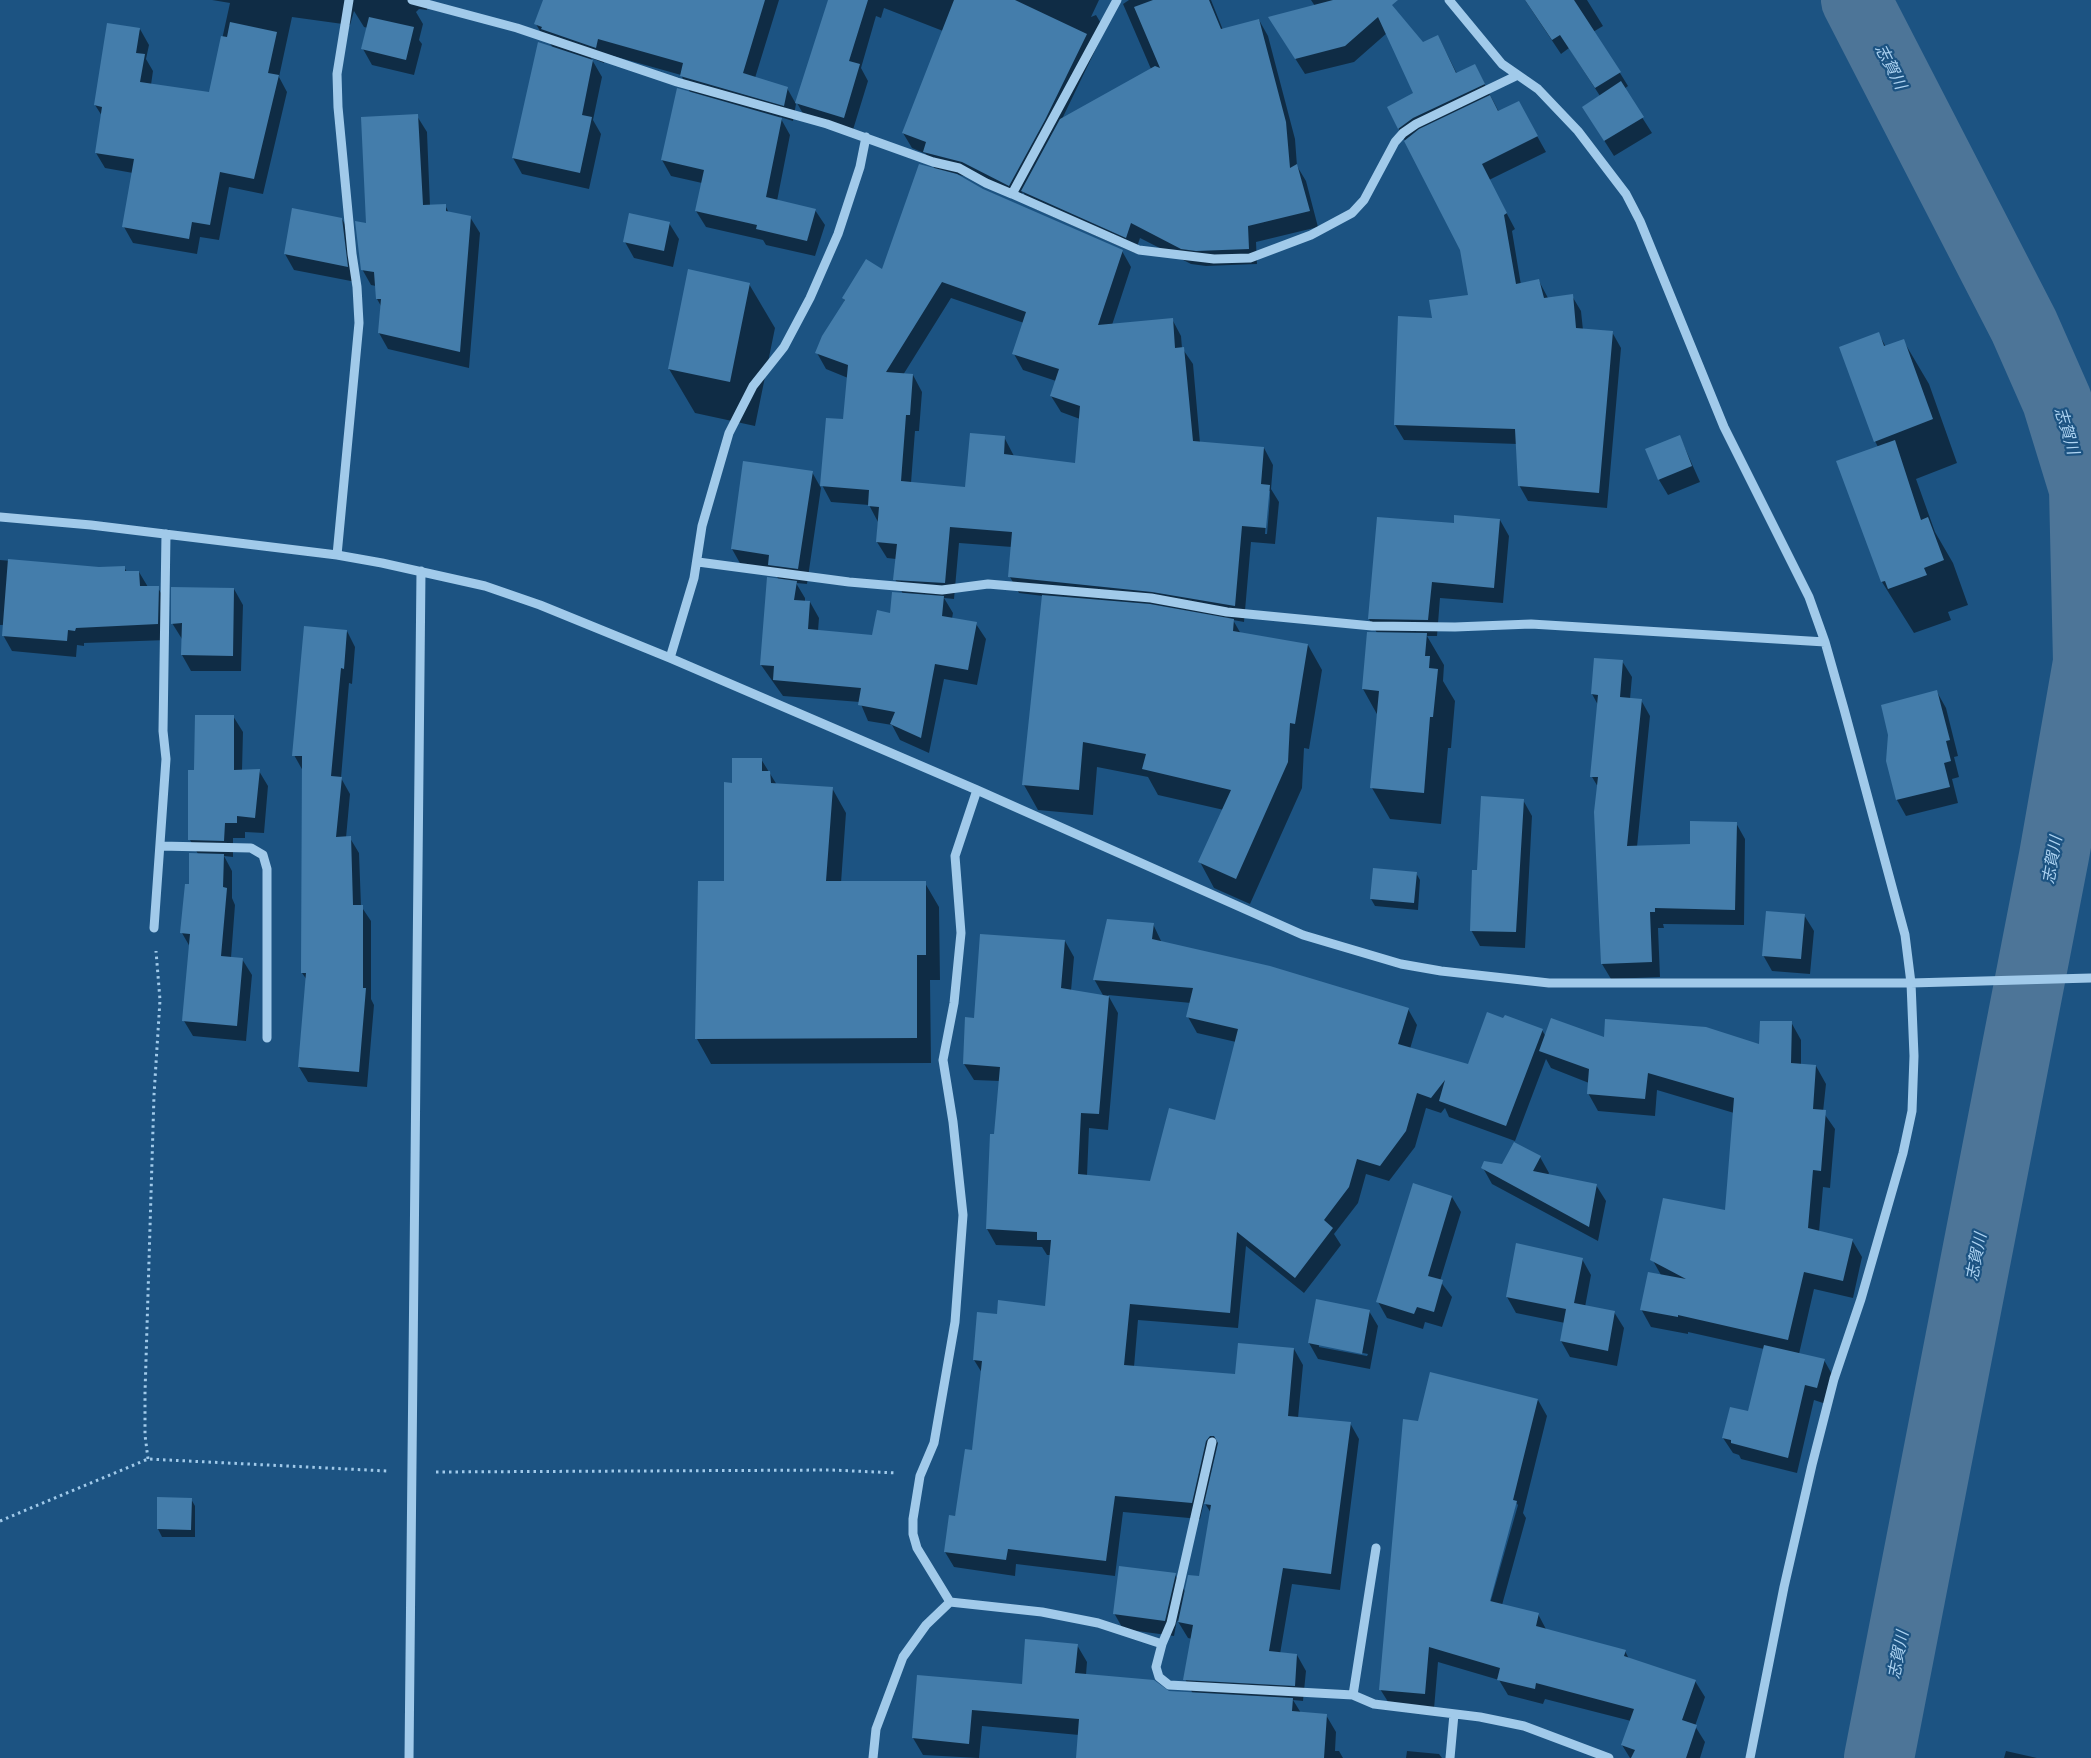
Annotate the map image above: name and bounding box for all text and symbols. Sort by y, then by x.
water label: 志賀川 [1871,41,1909,93]
water label: 志賀川 [2050,405,2082,457]
water label: 志賀川 [2039,835,2067,885]
water label: 志賀川 [1963,1232,1991,1282]
water label: 志賀川 [1885,1630,1913,1680]

